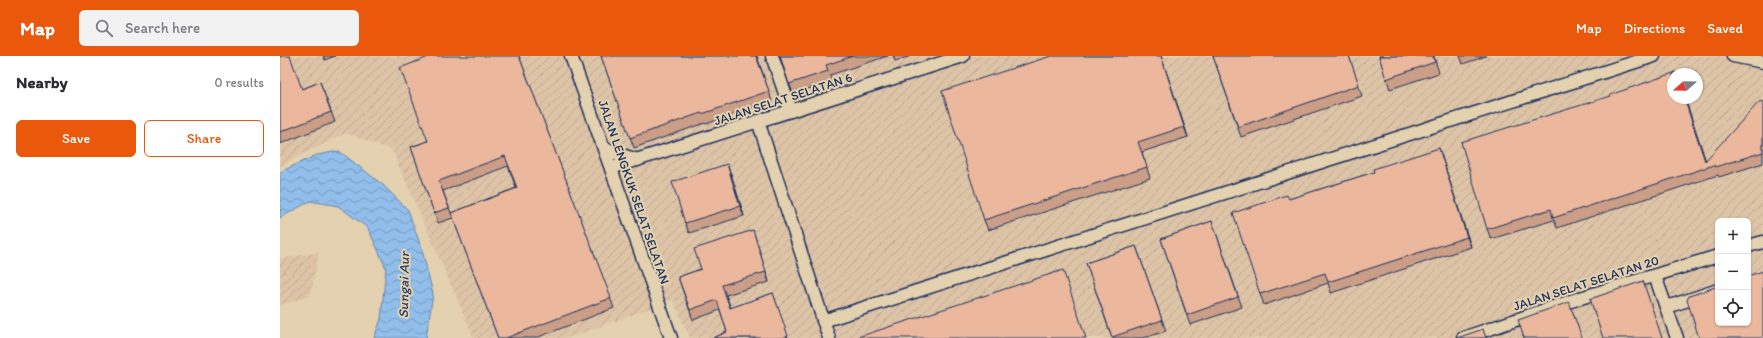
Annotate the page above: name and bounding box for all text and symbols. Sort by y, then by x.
search box [79,10,359,46]
text: Map [20,17,55,40]
icon: search [93,17,115,39]
text: Search here [125,19,200,37]
text: Map [1576,20,1602,37]
text: Directions [1624,20,1685,37]
text: Saved [1707,20,1743,37]
north arrow [1667,68,1703,104]
street label: JALAN SELAT SELATAN 6 [712,70,854,128]
text: Nearby [16,72,68,92]
text: 0 results [214,75,264,90]
street label: JALAN LENGKUK SELAT SELATAN [595,98,673,286]
button: Save [16,120,136,157]
button: Share [144,120,264,157]
map controls [1715,218,1751,326]
button: + [1715,218,1751,254]
water label: Sungai Aur [395,250,413,318]
street label: JALAN SELAT SELATAN 20 [1511,252,1661,314]
button: − [1715,254,1751,290]
button: locate [1715,290,1751,326]

